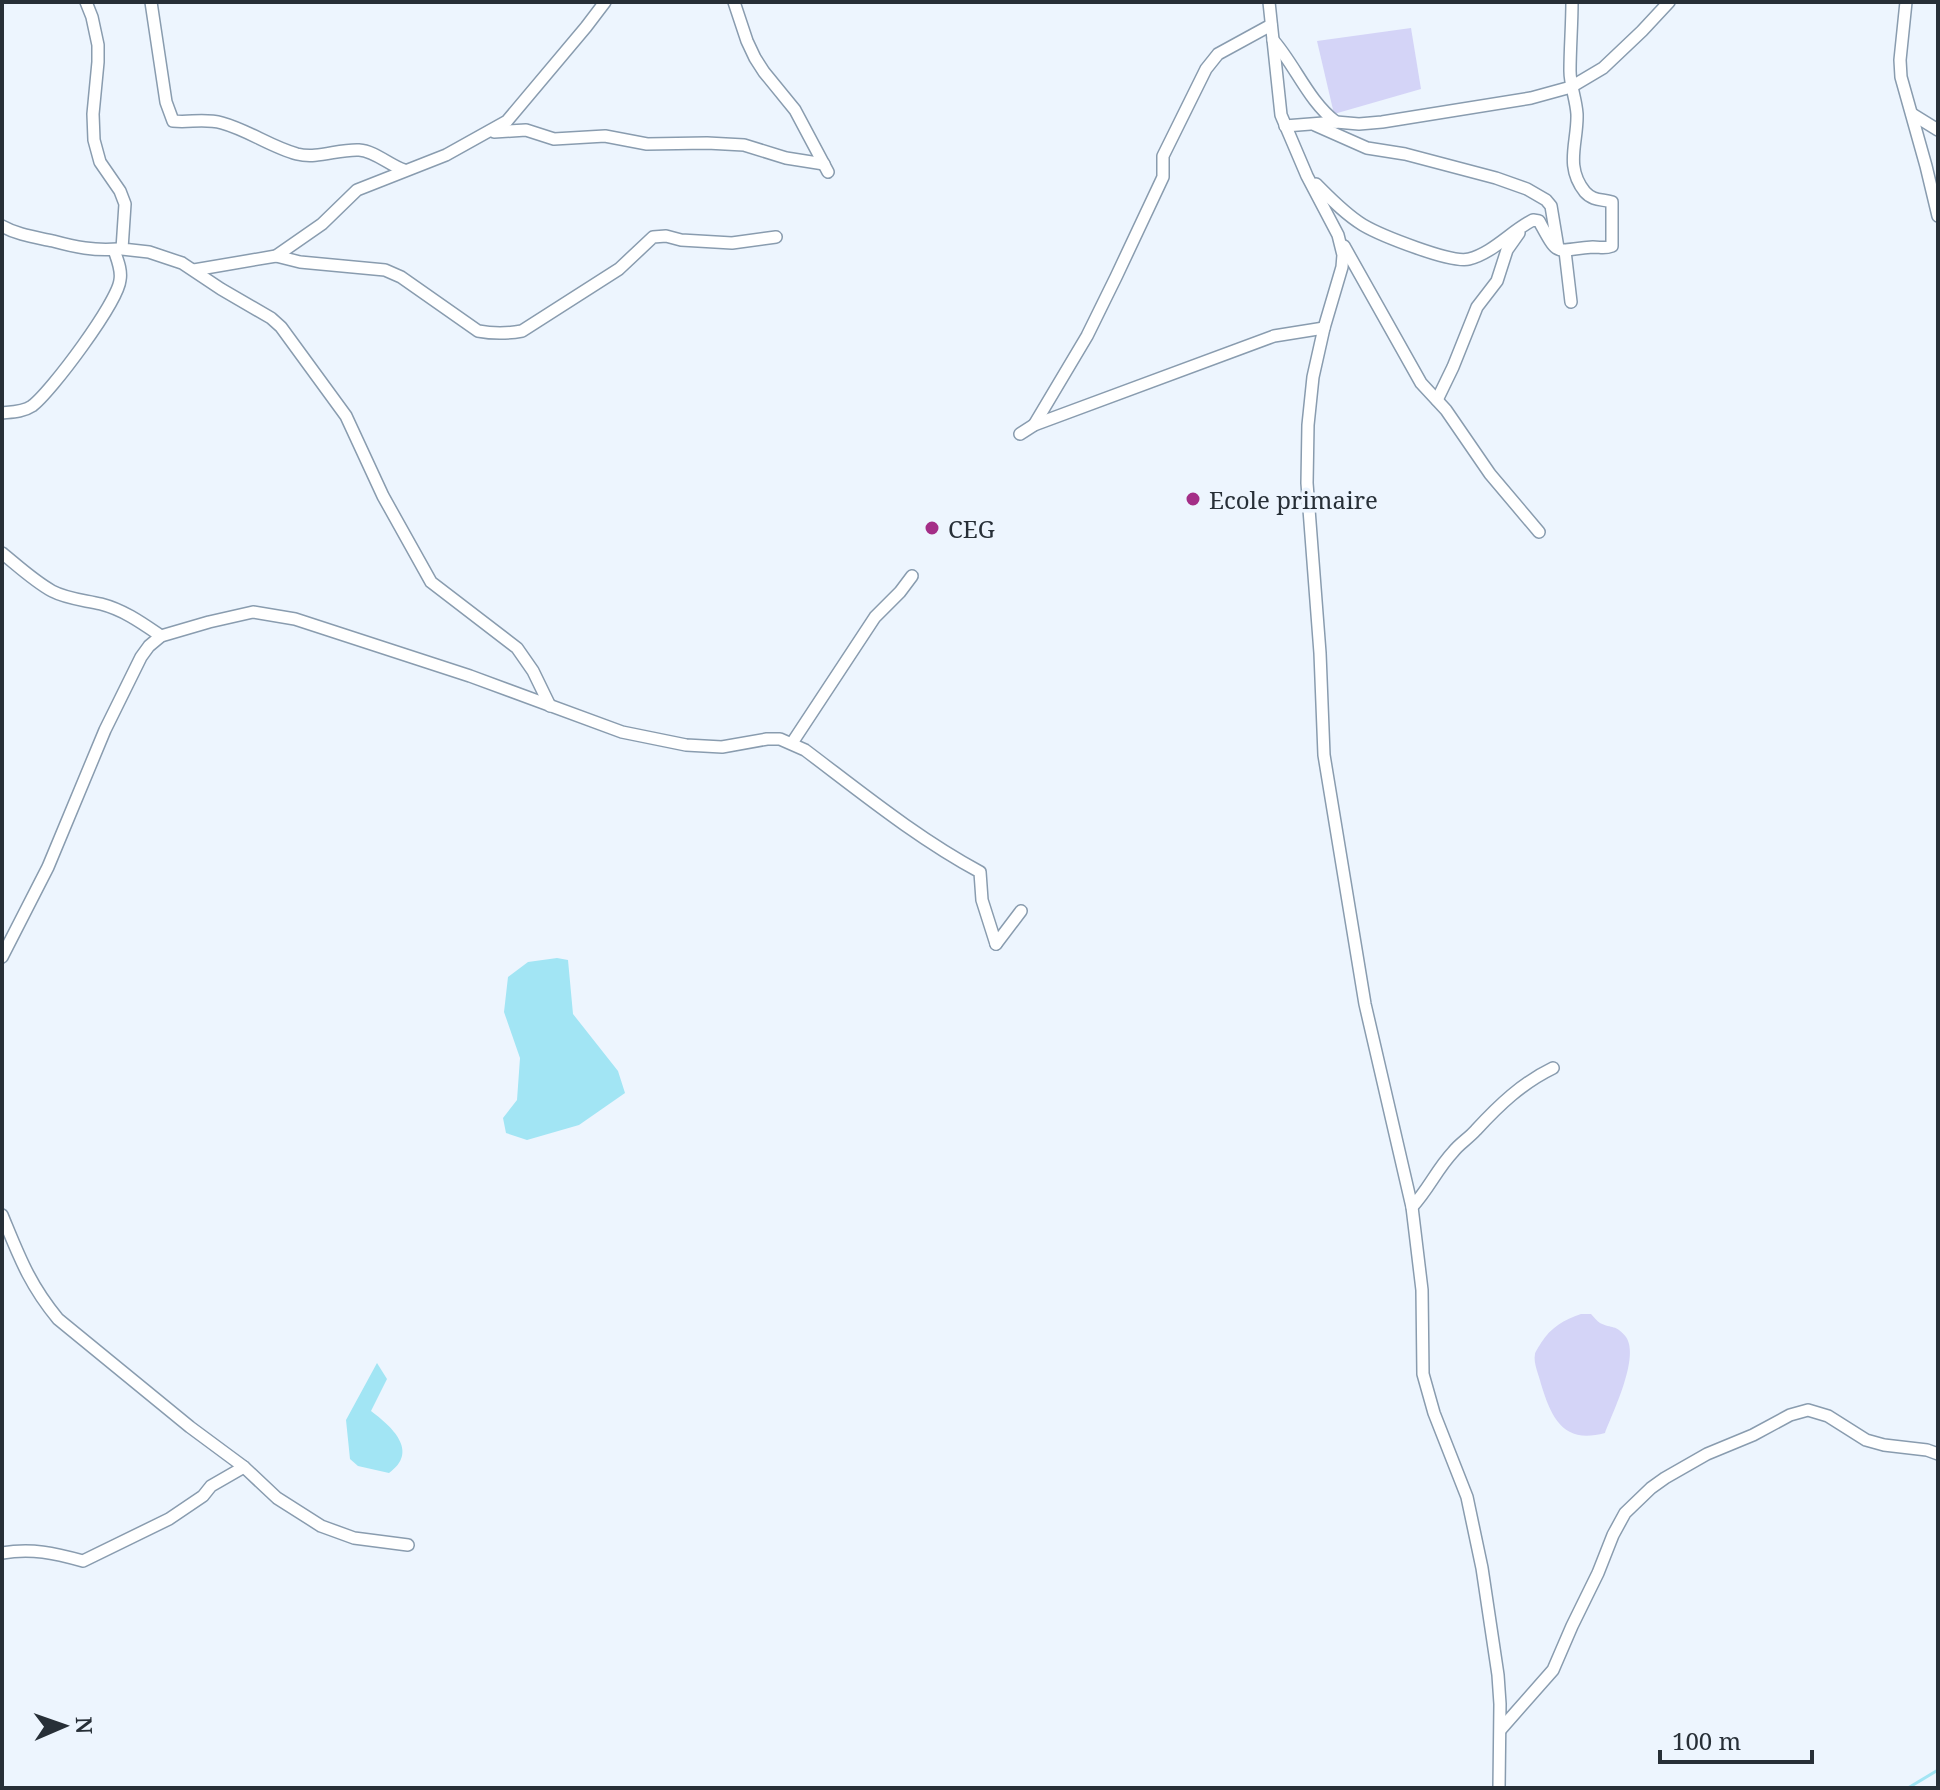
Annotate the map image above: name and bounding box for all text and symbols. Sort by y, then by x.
place label: Ecole primaire [1209,483,1378,516]
marker: Ecole primaire [1184,490,1202,508]
place label: CEG [948,512,995,545]
marker: CEG [923,519,941,537]
north arrow [24,1686,104,1766]
scale bar [1660,1714,1812,1764]
text: N [70,1716,100,1734]
text: 100 m [1672,1724,1741,1757]

